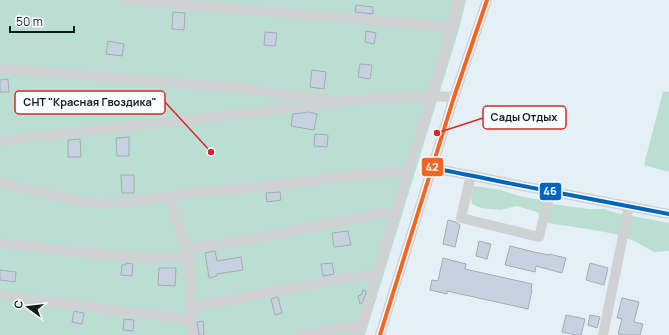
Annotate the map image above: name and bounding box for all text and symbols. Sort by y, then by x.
scale bar [10,8,74,34]
text: 50 m [16,13,43,30]
callout: СНТ "Красная Гвоздика" [15,91,165,114]
text: СНТ "Красная Гвоздика" [23,94,157,109]
callout: Сады Отдых [483,106,566,129]
text: Сады Отдых [491,109,557,124]
line badge: 42 [421,157,444,177]
text: 42 [425,159,439,174]
line badge: 46 [539,182,562,201]
text: 46 [543,183,557,198]
north arrow [8,287,48,327]
text: С [10,298,26,310]

